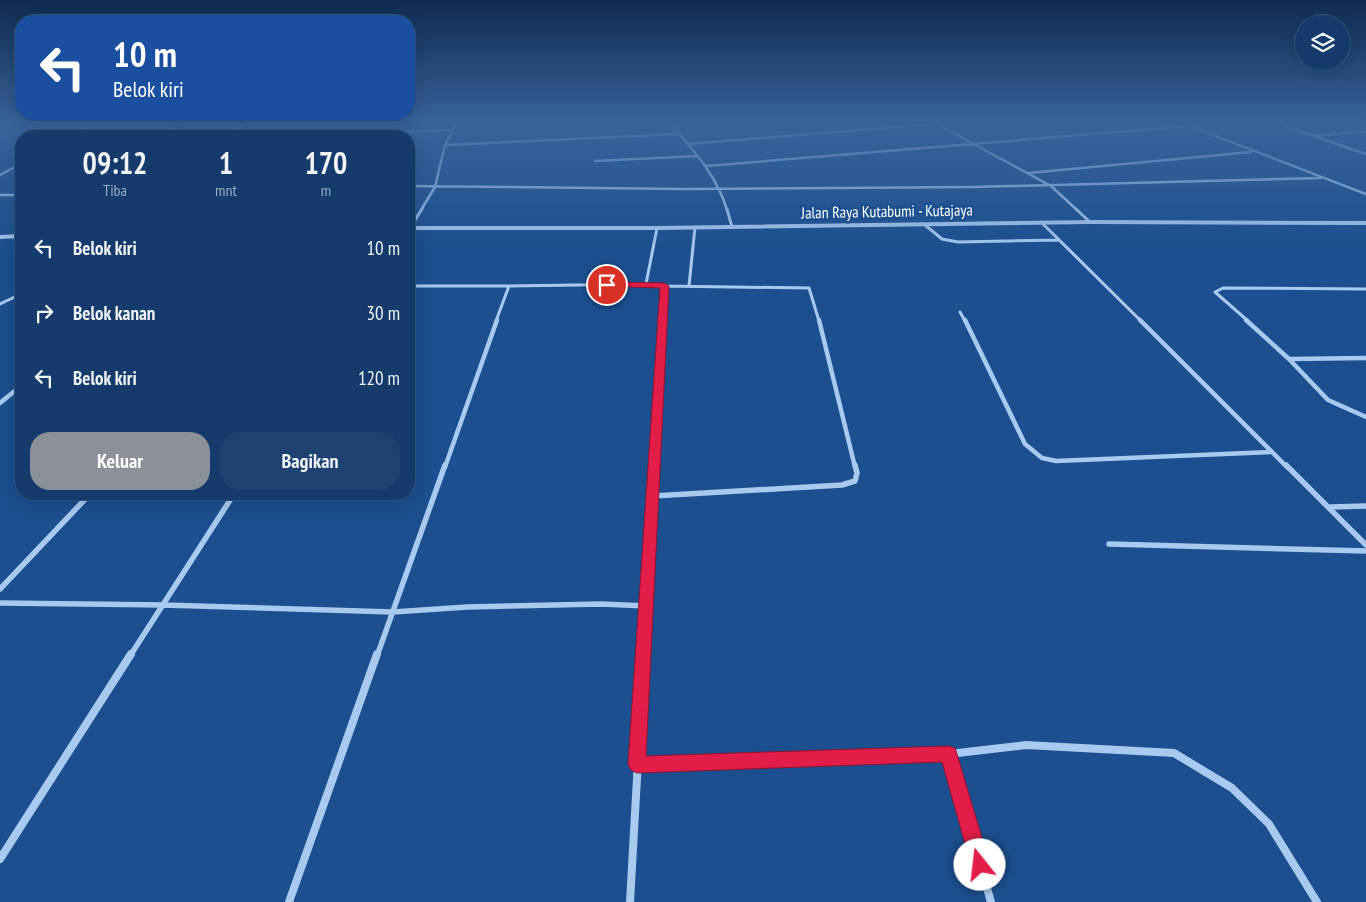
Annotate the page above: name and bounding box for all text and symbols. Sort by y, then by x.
map controls [1295,15,1350,70]
button: layers [1295,15,1350,70]
text: 10 m [113,31,177,77]
icon: left [30,35,95,100]
text: Belok kiri [113,75,184,103]
text: 09:12 [83,143,147,182]
text: 1 [219,143,233,182]
text: 170 [304,143,347,182]
text: Tiba [103,180,127,200]
text: mnt [215,180,237,200]
text: m [321,180,331,200]
street label: Jalan Raya Kutabumi - Kutajaya [800,200,973,223]
icon: left [30,234,58,262]
text: Belok kiri [73,236,137,260]
text: 10 m [367,236,400,260]
pin [586,264,628,306]
icon: arrive [593,271,621,299]
icon: right [30,299,58,327]
text: Belok kanan [73,301,155,325]
text: 30 m [367,301,400,325]
icon: left [30,364,58,392]
text: Belok kiri [73,366,137,390]
text: 120 m [358,366,400,390]
button: Keluar [30,432,210,490]
button: Bagikan [220,432,400,490]
position arrow [953,838,1005,890]

